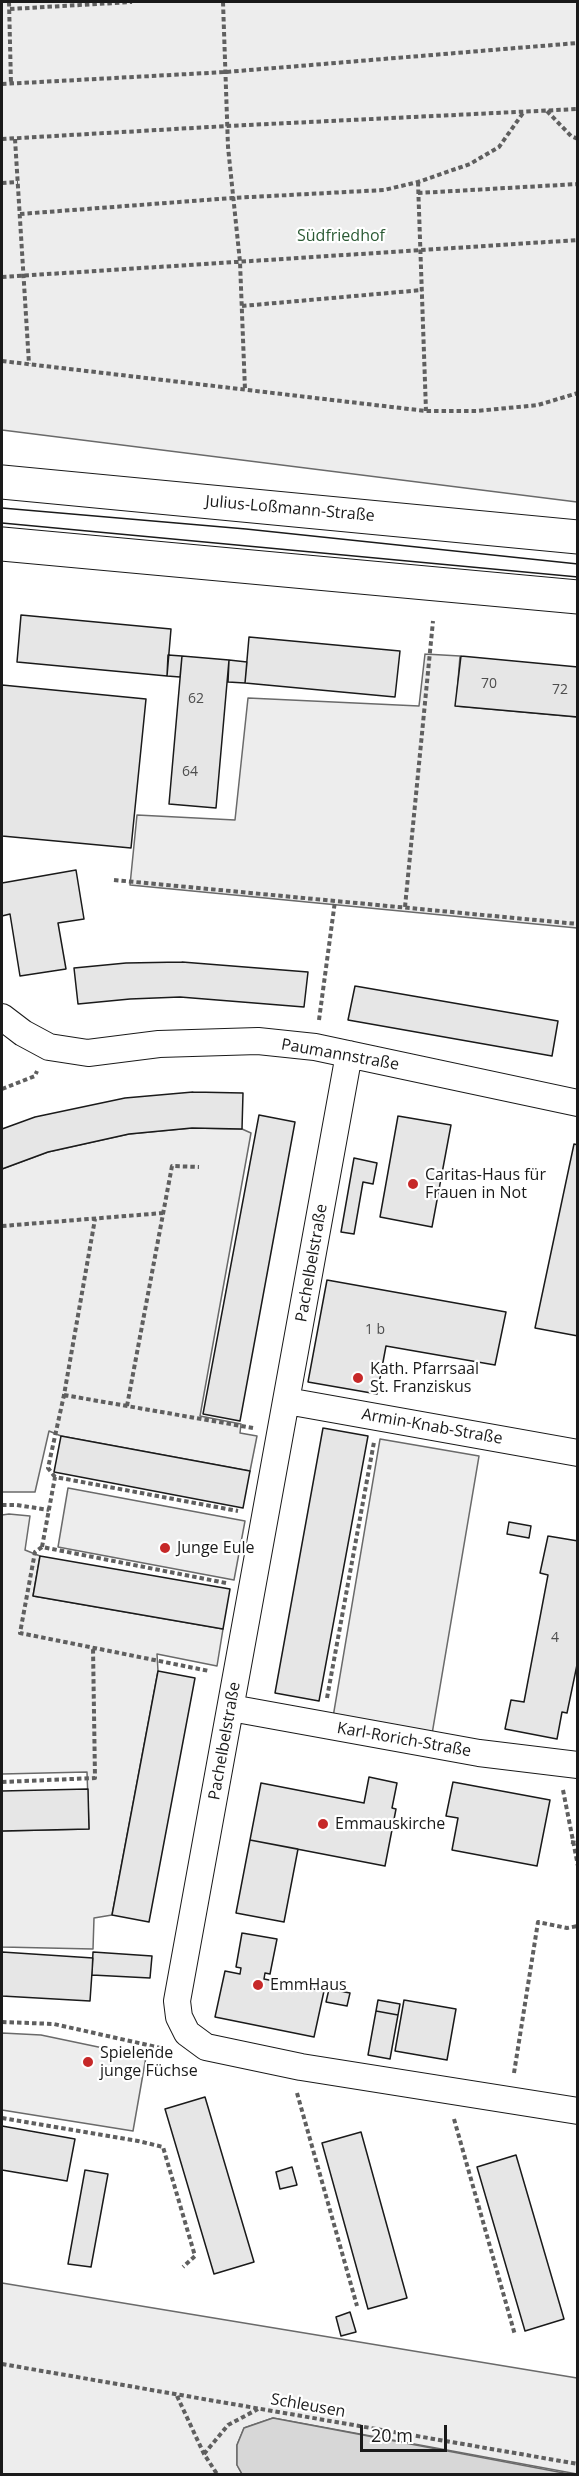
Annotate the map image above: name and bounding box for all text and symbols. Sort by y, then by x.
park label: Südfriedhof [297,226,385,246]
street label: Julius-Loßmann-Straße [204,492,376,526]
house number: 70 [481,676,497,692]
house number: 72 [552,682,568,698]
house number: 62 [188,691,204,707]
house number: 64 [182,764,198,780]
street label: Paumannstraße [280,1035,400,1075]
place label: Caritas-Haus für Frauen in Not [425,1165,546,1203]
marker: Caritas-Haus für Frauen in Not [406,1177,420,1191]
street label: Pachelbelstraße [292,1202,332,1324]
house number: 1 b [365,1322,385,1338]
place label: Kath. Pfarrsaal St. Franziskus [370,1359,479,1397]
marker: Kath. Pfarrsaal St. Franziskus [351,1371,365,1385]
street label: Armin-Knab-Straße [360,1405,504,1449]
place label: Junge Eule [177,1538,254,1558]
marker: Junge Eule [158,1541,172,1555]
house number: 4 [551,1630,559,1646]
street label: Pachelbelstraße [205,1680,245,1802]
street label: Karl-Rorich-Straße [335,1719,473,1761]
place label: Emmauskirche [335,1814,445,1834]
marker: Emmauskirche [316,1817,330,1831]
place label: EmmHaus [270,1975,347,1995]
marker: EmmHaus [251,1978,265,1992]
place label: Spielende junge Füchse [100,2043,198,2081]
marker: Spielende junge Füchse [81,2055,95,2069]
street label: Schleusen [269,2390,347,2422]
scale bar [363,2413,450,2451]
text: 20 m [371,2423,413,2447]

